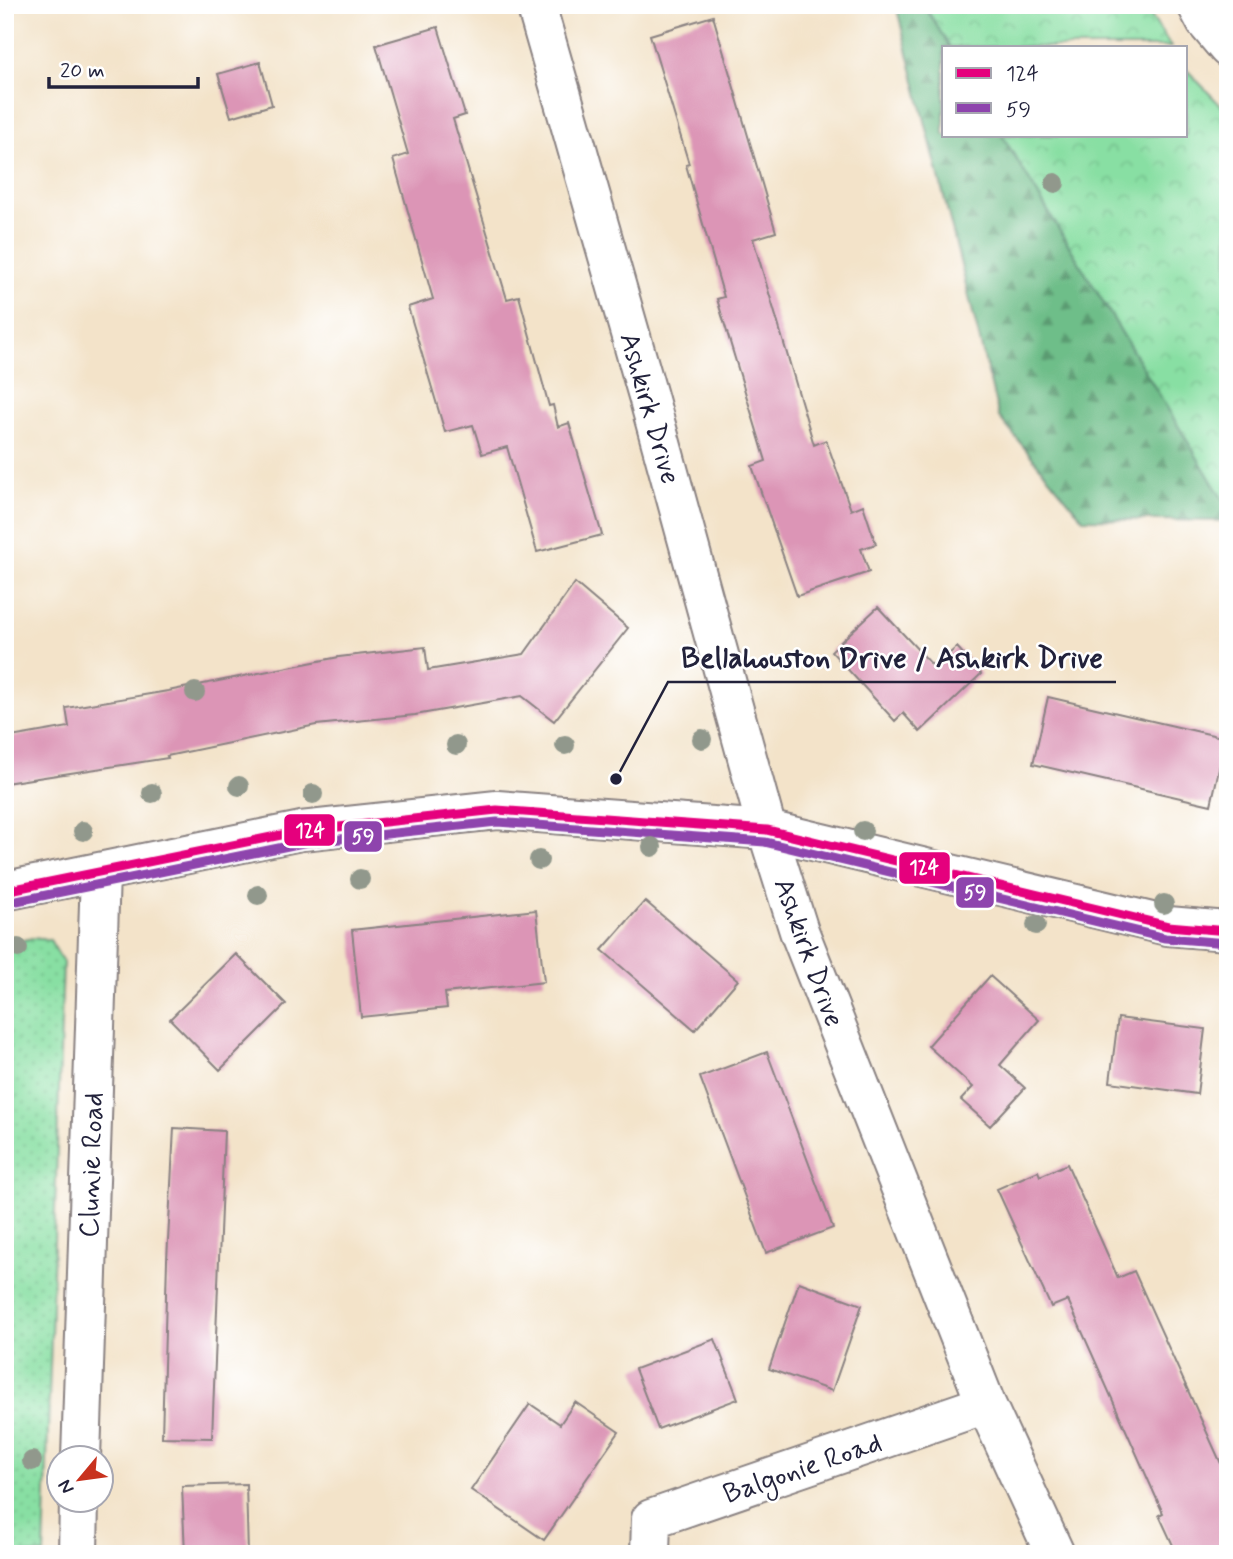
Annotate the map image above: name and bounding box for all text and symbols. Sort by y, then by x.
scale bar [49,46,198,90]
legend [942,46,1188,136]
text: 20 m [60,57,105,85]
text: 124 [1006,60,1039,88]
text: 59 [1006,96,1031,124]
street label: Ashkirk Drive [609,329,688,489]
callout: Bellahouston Drive / Ashkirk Drive [668,631,1116,682]
text: Bellahouston Drive / Ashkirk Drive [681,639,1103,678]
line badge: 124 [283,813,336,847]
text: 124 [295,819,326,844]
line badge: 59 [343,820,383,853]
text: 59 [352,825,374,850]
line badge: 124 [898,851,951,885]
text: 124 [909,856,940,881]
street label: Ashkirk Drive [764,873,852,1032]
line badge: 59 [955,876,995,909]
text: 59 [964,881,986,906]
street label: Clunie Road [71,1092,114,1238]
street label: Balgonie Road [719,1425,888,1516]
north arrow [46,1444,116,1514]
text: N [52,1475,80,1498]

